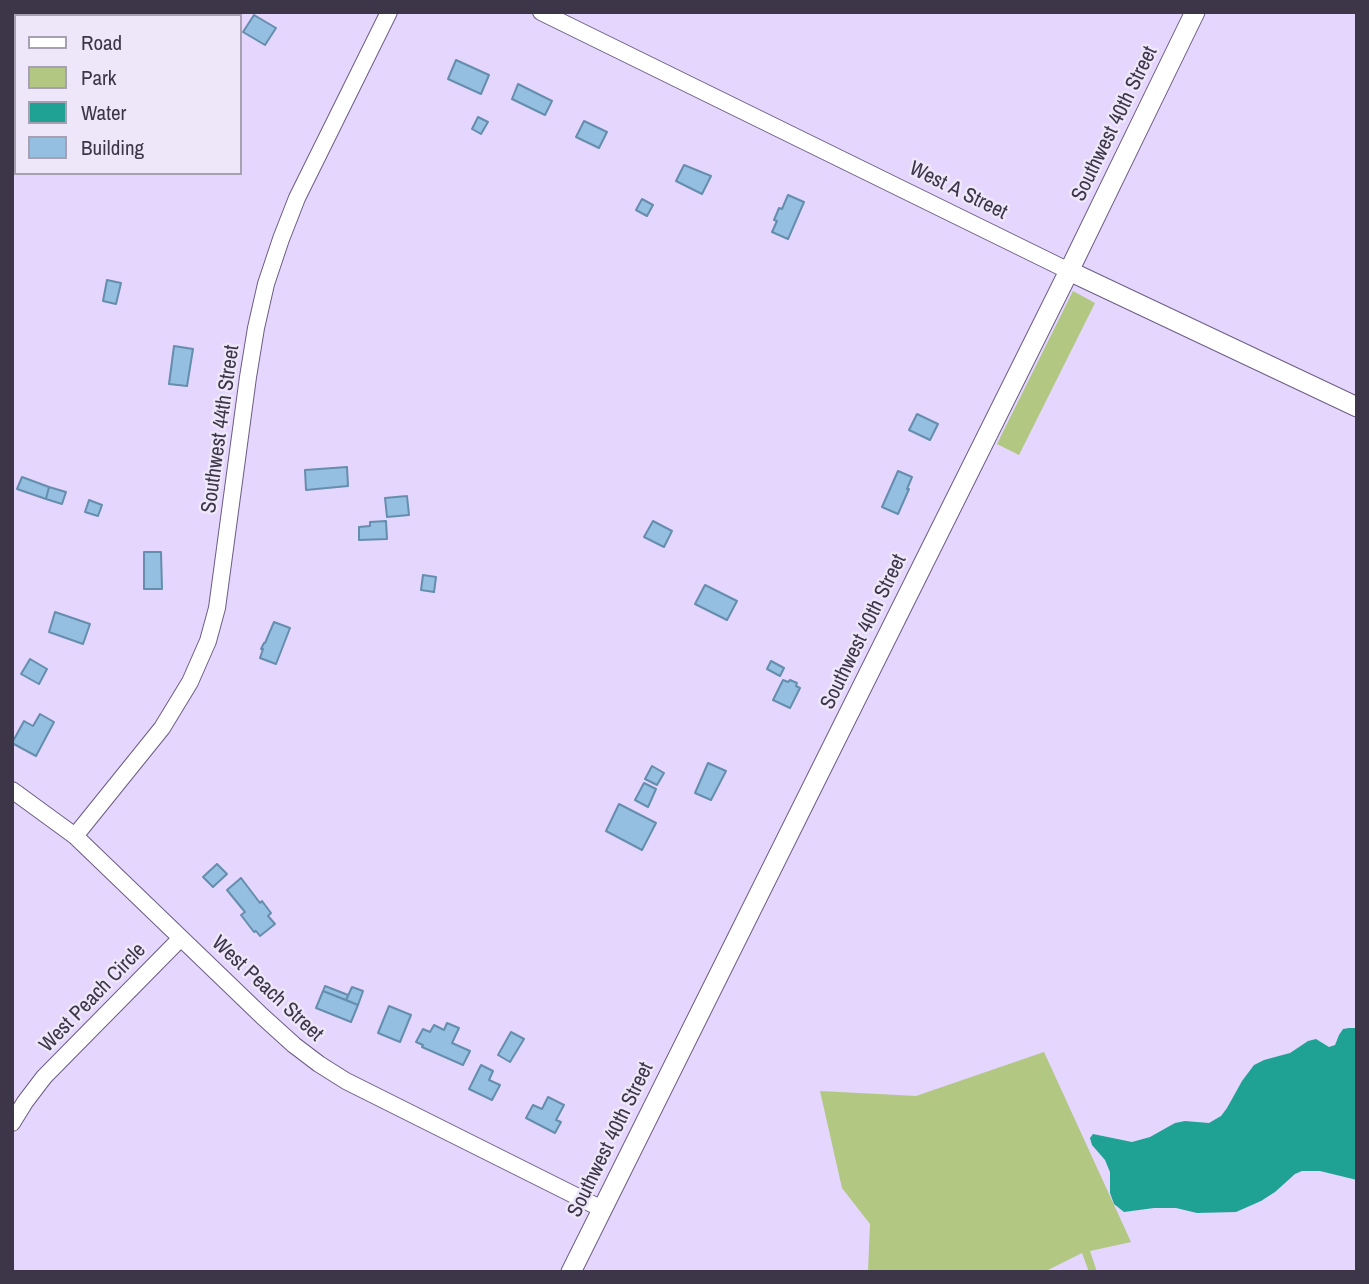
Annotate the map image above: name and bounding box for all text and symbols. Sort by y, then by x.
legend [14,14,242,175]
text: Road [81,28,122,57]
street label: Southwest 40th Street [1067,42,1163,206]
text: Park [81,63,116,92]
text: Water [81,98,126,127]
text: Building [81,133,144,162]
street label: West A Street [905,156,1011,226]
street label: Southwest 44th Street [197,343,245,515]
street label: Southwest 40th Street [816,550,912,714]
street label: West Peach Street [206,931,328,1047]
street label: West Peach Circle [35,938,151,1058]
street label: Southwest 40th Street [563,1058,659,1222]

